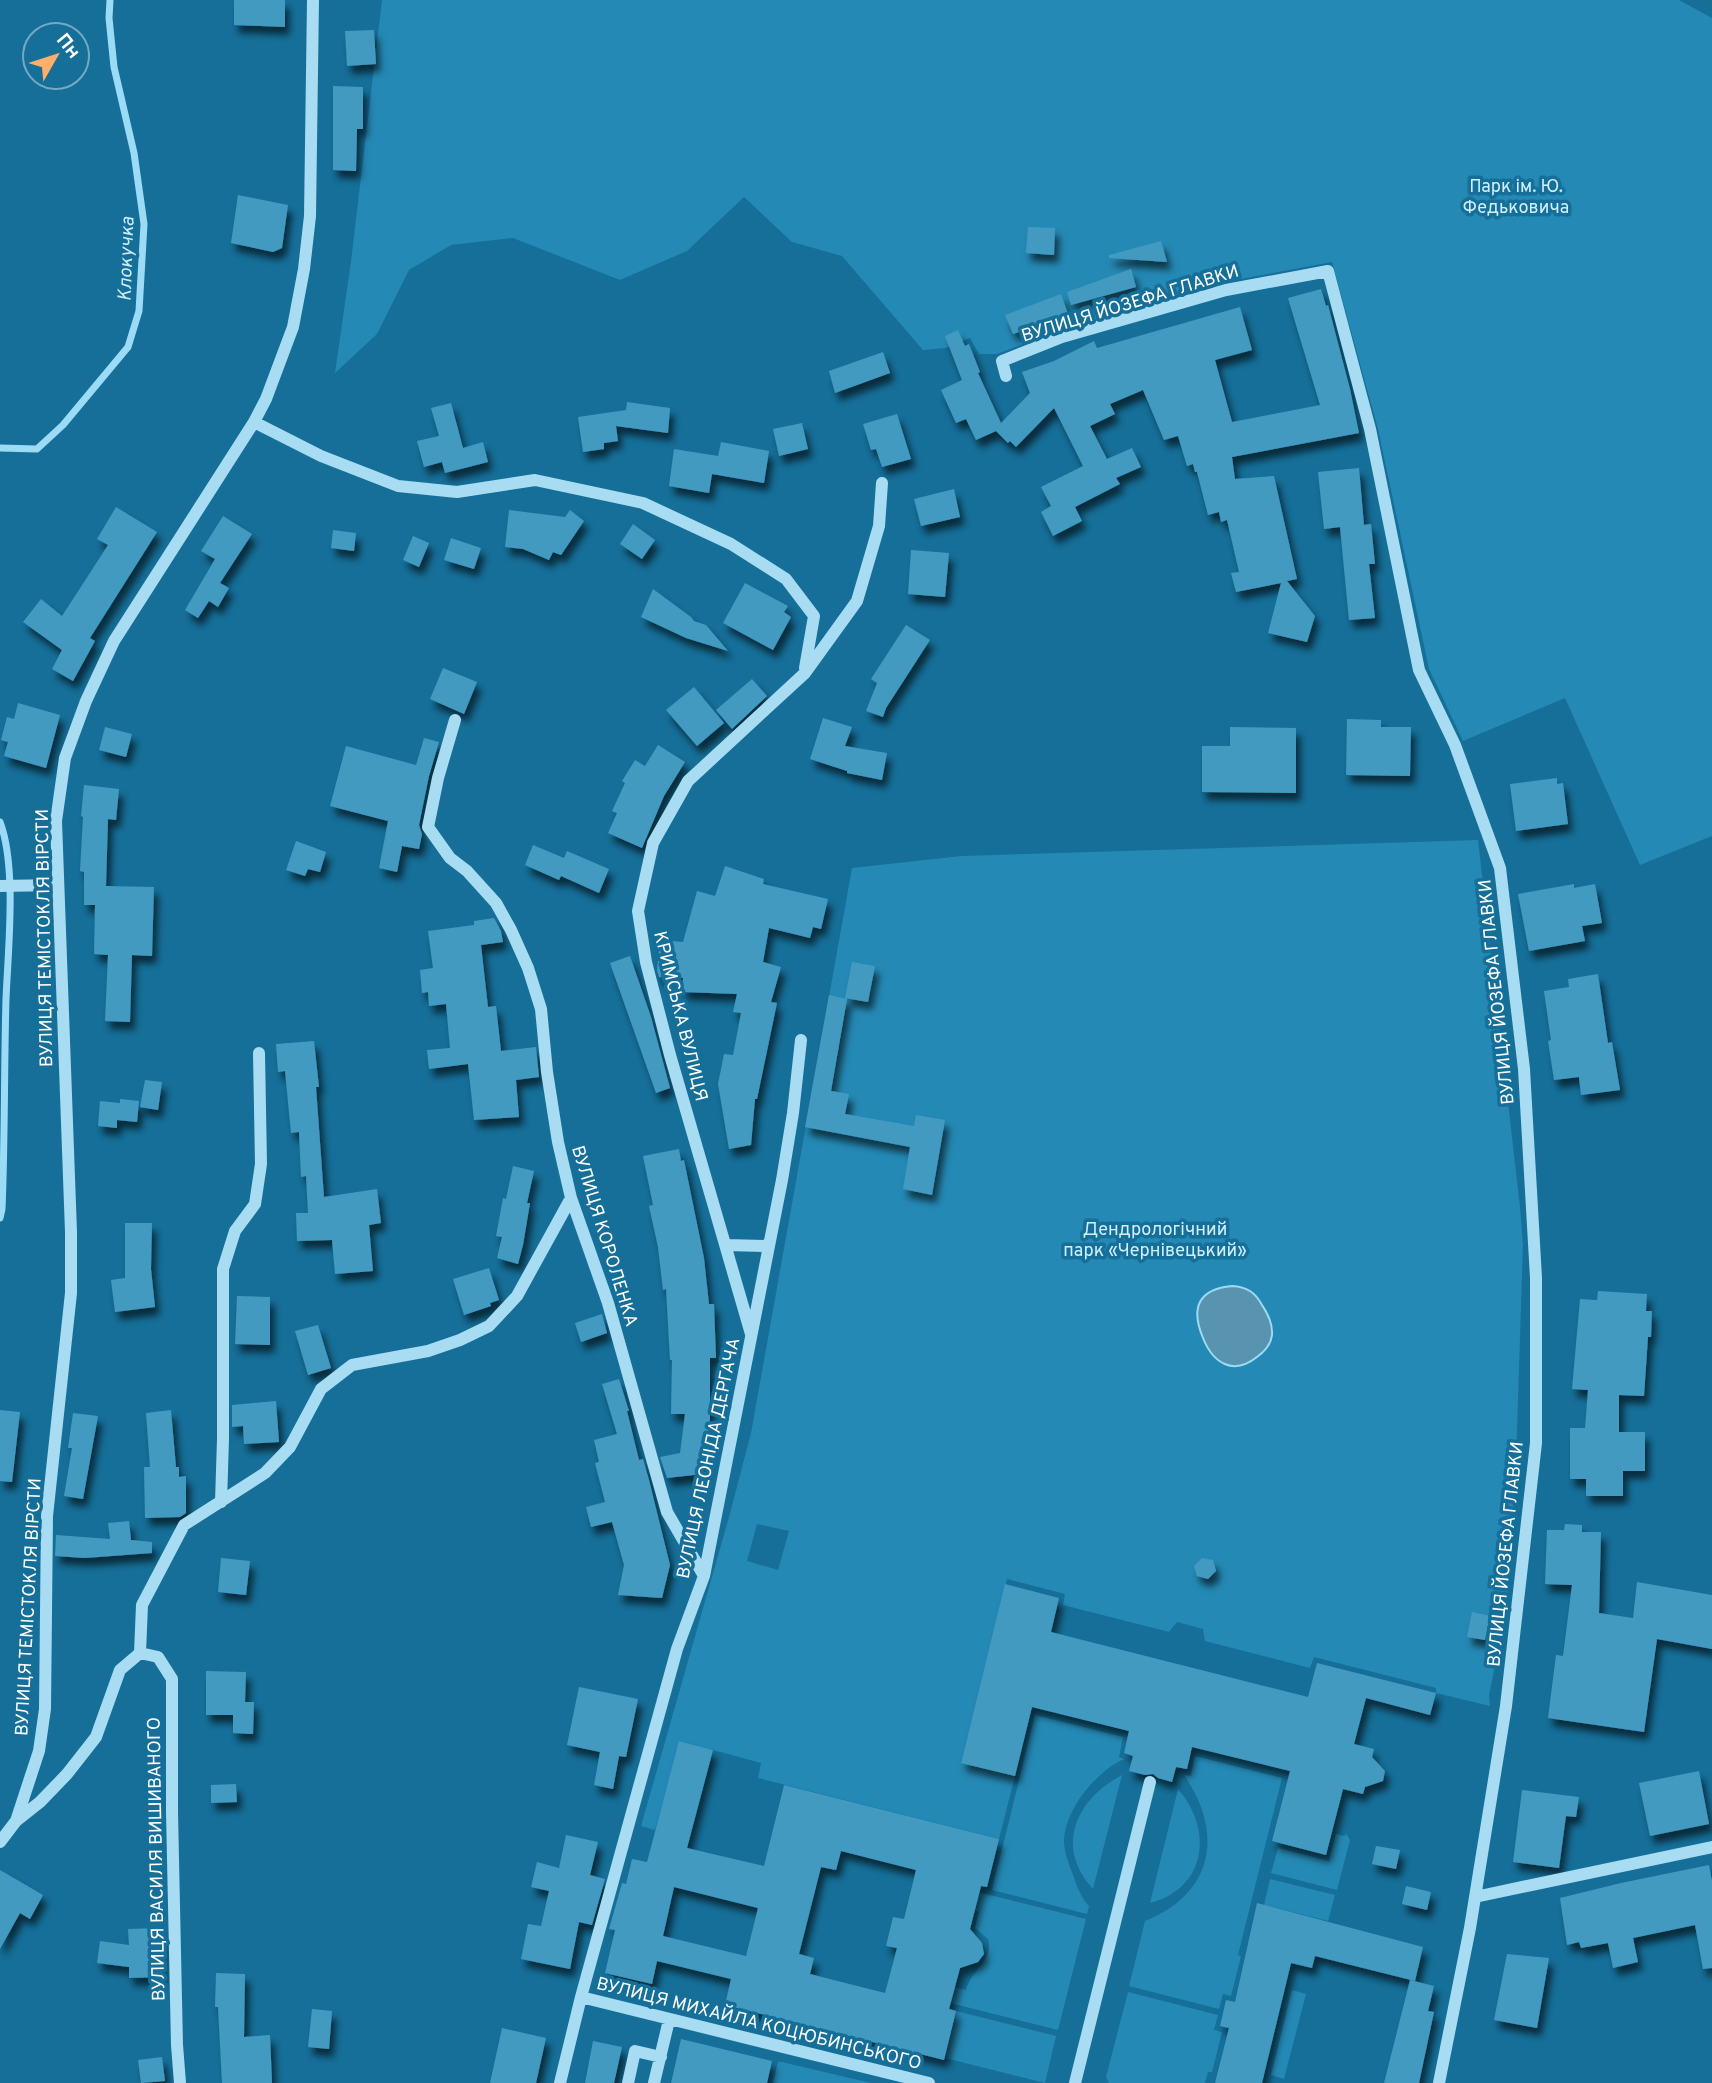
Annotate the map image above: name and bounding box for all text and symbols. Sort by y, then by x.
north arrow [21,21,91,91]
text: Пн [50,29,85,64]
park label: Парк ім. Ю. Федьковича [1463,176,1569,220]
water label: Клокучка [114,216,140,302]
street label: ВУЛИЦЯ ЙОЗЕФА ГЛАВКИ [1018,258,1242,349]
street label: ВУЛИЦЯ ТЕМІСТОКЛЯ ВІРСТИ [32,809,59,1067]
street label: ВУЛИЦЯ ЙОЗЕФА ГЛАВКИ [1472,878,1521,1106]
street label: КРИМСЬКА ВУЛИЦЯ [647,929,712,1104]
street label: ВУЛИЦЯ КОРОЛЕНКА [565,1143,642,1330]
park label: Дендрологічний парк «Чернівецький» [1063,1219,1247,1263]
street label: ВУЛИЦЯ ЛЕОНІДА ДЕРГАЧА [673,1336,746,1581]
street label: ВУЛИЦЯ ЙОЗЕФА ГЛАВКИ [1481,1440,1530,1668]
street label: ВУЛИЦЯ ТЕМІСТОКЛЯ ВІРСТИ [11,1478,48,1737]
street label: ВУЛИЦЯ ВАСИЛЯ ВИШИВАНОГО [144,1717,171,2001]
street label: ВУЛИЦЯ МИХАЙЛА КОЦЮБИНСЬКОГО [594,1971,924,2076]

